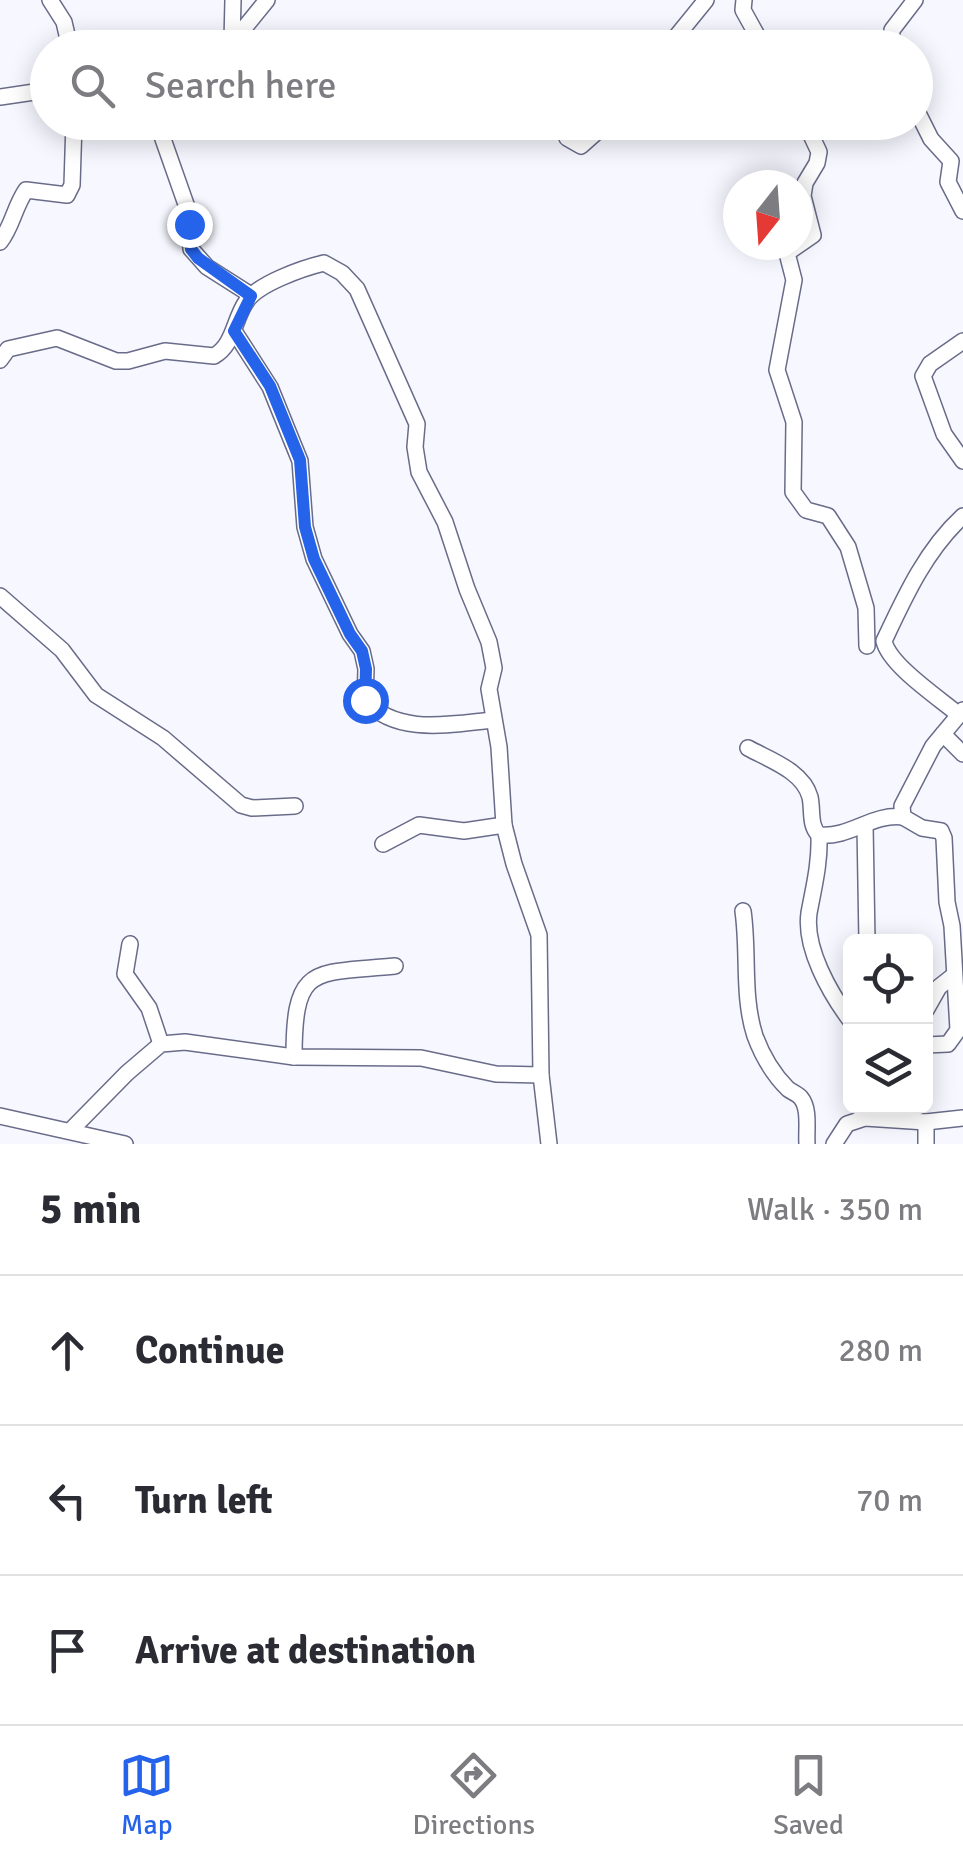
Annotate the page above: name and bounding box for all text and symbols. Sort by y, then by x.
search box [30,30,933,140]
icon: search [65,58,120,113]
text: Search here [145,62,337,109]
north arrow [723,170,813,260]
route end [167,202,213,248]
route start [343,678,389,724]
map controls [843,934,933,1114]
button: locate [843,934,933,1024]
button: layers [843,1024,933,1114]
text: 5 min [40,1184,141,1235]
text: Walk · 350 m [747,1190,923,1229]
icon: ahead [40,1323,95,1378]
text: Continue [135,1327,285,1374]
text: 280 m [839,1331,923,1370]
icon: left [40,1473,95,1528]
text: Turn left [135,1477,273,1524]
text: 70 m [856,1481,923,1520]
icon: arrive [40,1623,95,1678]
text: Arrive at destination [135,1627,476,1674]
tab: Map [119,1748,174,1842]
tab: Directions [413,1748,535,1842]
tab: Saved [773,1748,844,1842]

